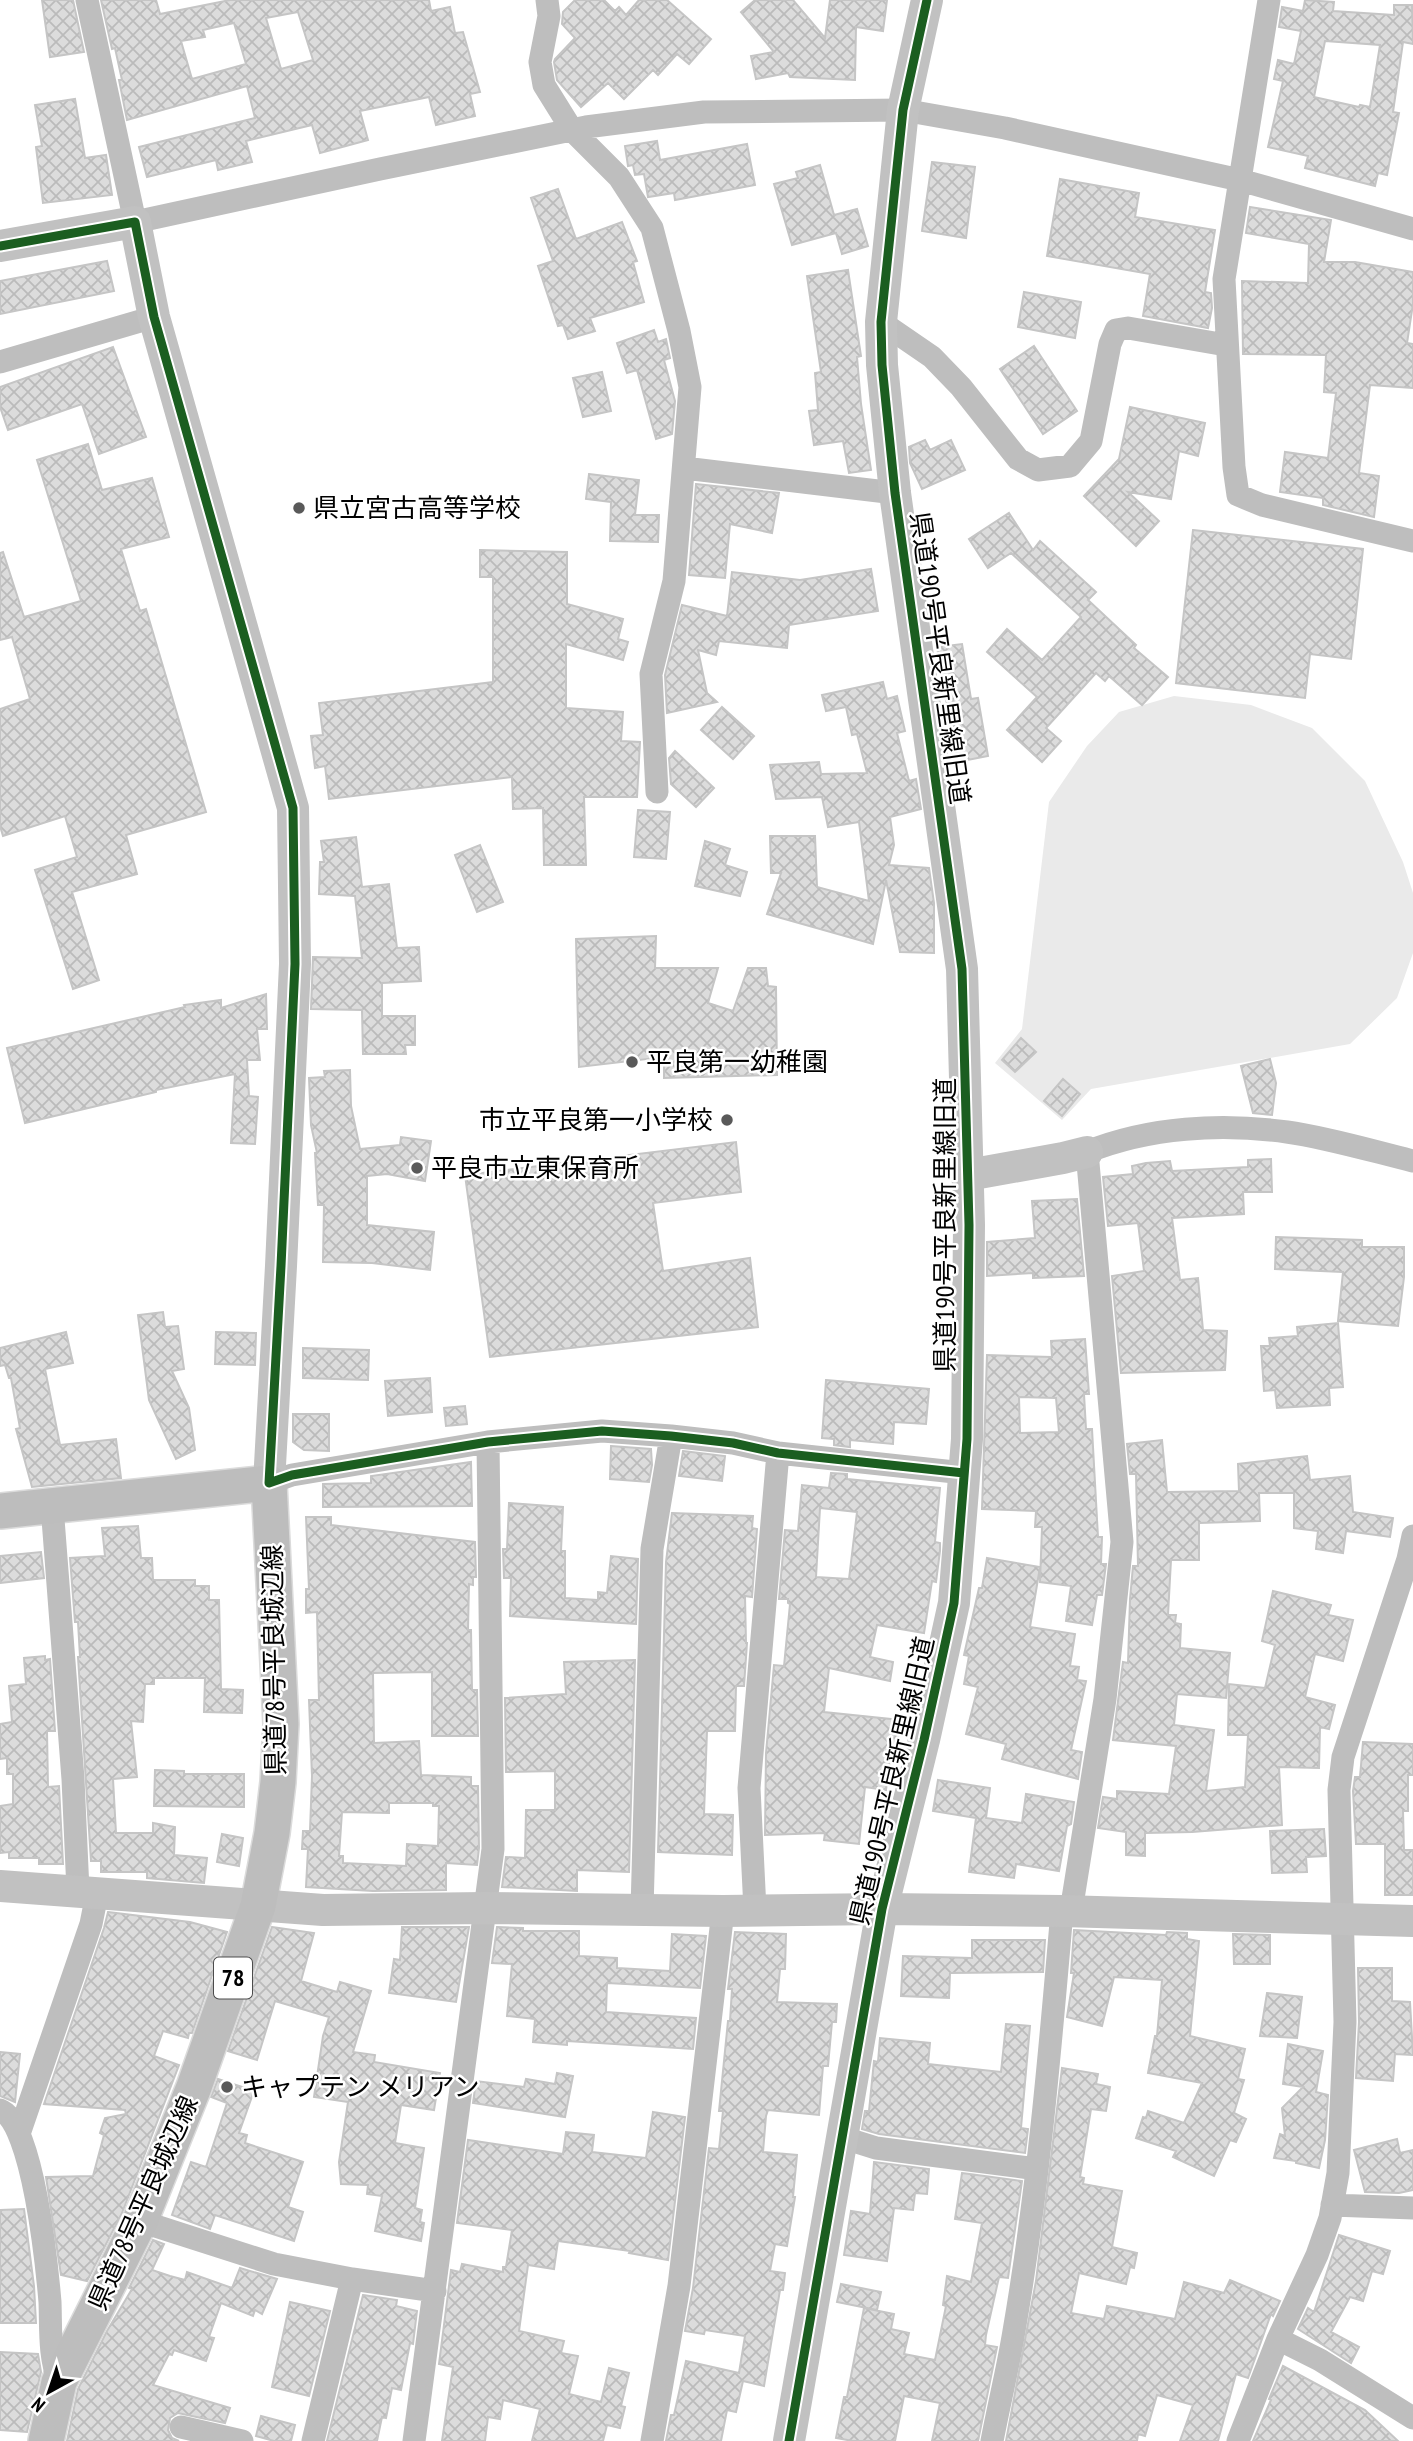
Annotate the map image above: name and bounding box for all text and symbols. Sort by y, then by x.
place label: 県立宮古高等学校 [313,491,521,524]
marker: 県立宮古高等学校 [291,500,307,516]
street label: 県道190号平良新里線旧道 [904,510,977,806]
place label: 平良第一幼稚園 [646,1045,828,1078]
marker: 平良第一幼稚園 [624,1054,640,1070]
street label: 県道190号平良新里線旧道 [928,1077,961,1373]
place label: 市立平良第一小学校 [479,1103,713,1136]
marker: 市立平良第一小学校 [719,1112,735,1128]
place label: 平良市立東保育所 [431,1151,639,1184]
marker: 平良市立東保育所 [409,1160,425,1176]
street label: 県道78号平良城辺線 [255,1544,292,1776]
street label: 県道190号平良新里線旧道 [842,1633,941,1928]
road number: 78 [214,1957,252,1998]
place label: キャプテン メリアン [241,2070,479,2103]
marker: キャプテン メリアン [219,2079,235,2095]
street label: 県道78号平良城辺線 [80,2090,205,2315]
north arrow [14,2357,84,2427]
text: N [26,2393,50,2418]

